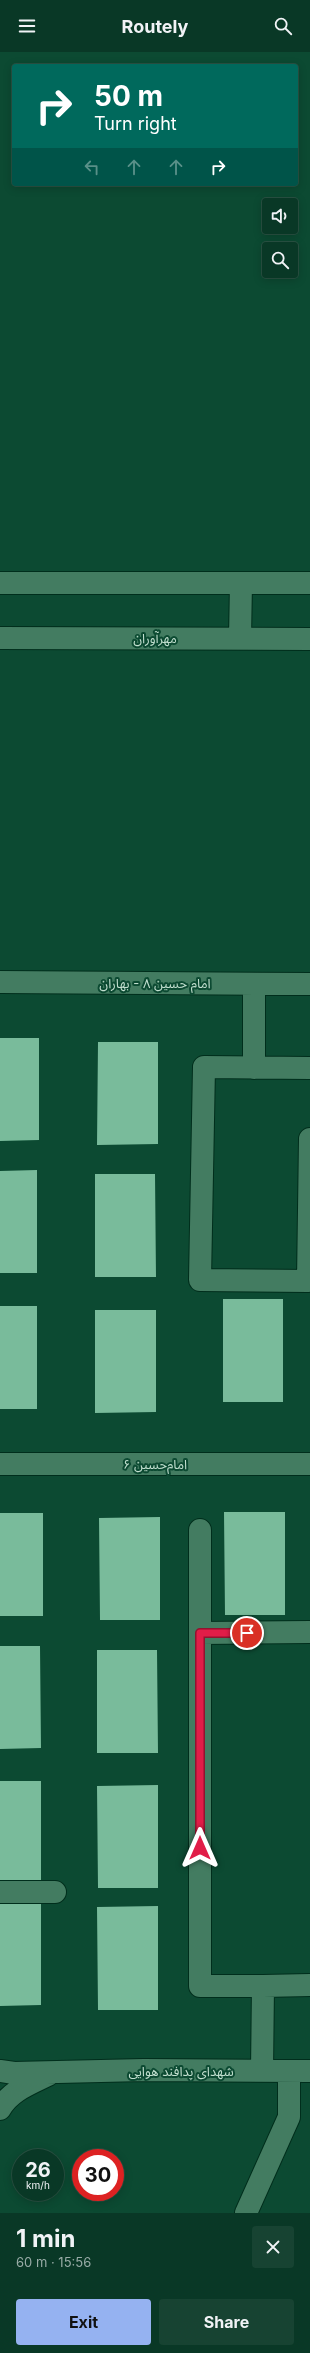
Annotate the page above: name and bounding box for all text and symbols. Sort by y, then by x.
icon: menu [16,15,38,37]
icon: search [272,15,294,37]
text: Routely [122,16,188,37]
text: 50 m [94,79,163,113]
icon: right [28,80,80,132]
text: Turn right [94,113,177,134]
icon: left [81,156,103,178]
icon: ahead [123,156,145,178]
icon: ahead [165,156,187,178]
icon: right [207,156,229,178]
map controls [262,198,298,278]
button: sound [262,198,298,234]
button: search [262,242,298,278]
street label: مهرآوران [133,630,177,647]
street label: امام حسین ۸ - بهاران [99,975,211,993]
street label: امام‌حسین ۶ [123,1456,187,1474]
pin [230,1616,264,1650]
icon: arrive [236,1622,258,1644]
position arrow [179,1827,221,1869]
street label: شهدای پدافند هوایی [128,2063,234,2081]
speed limit sign: 30 [72,2149,124,2201]
text: 26 [25,2158,51,2182]
text: km/h [26,2179,50,2191]
text: 1 min [16,2224,75,2253]
button: close [252,2226,294,2268]
text: 60 m · 15:56 [16,2254,91,2270]
button: Exit [16,2299,151,2345]
button: Share [159,2299,294,2345]

